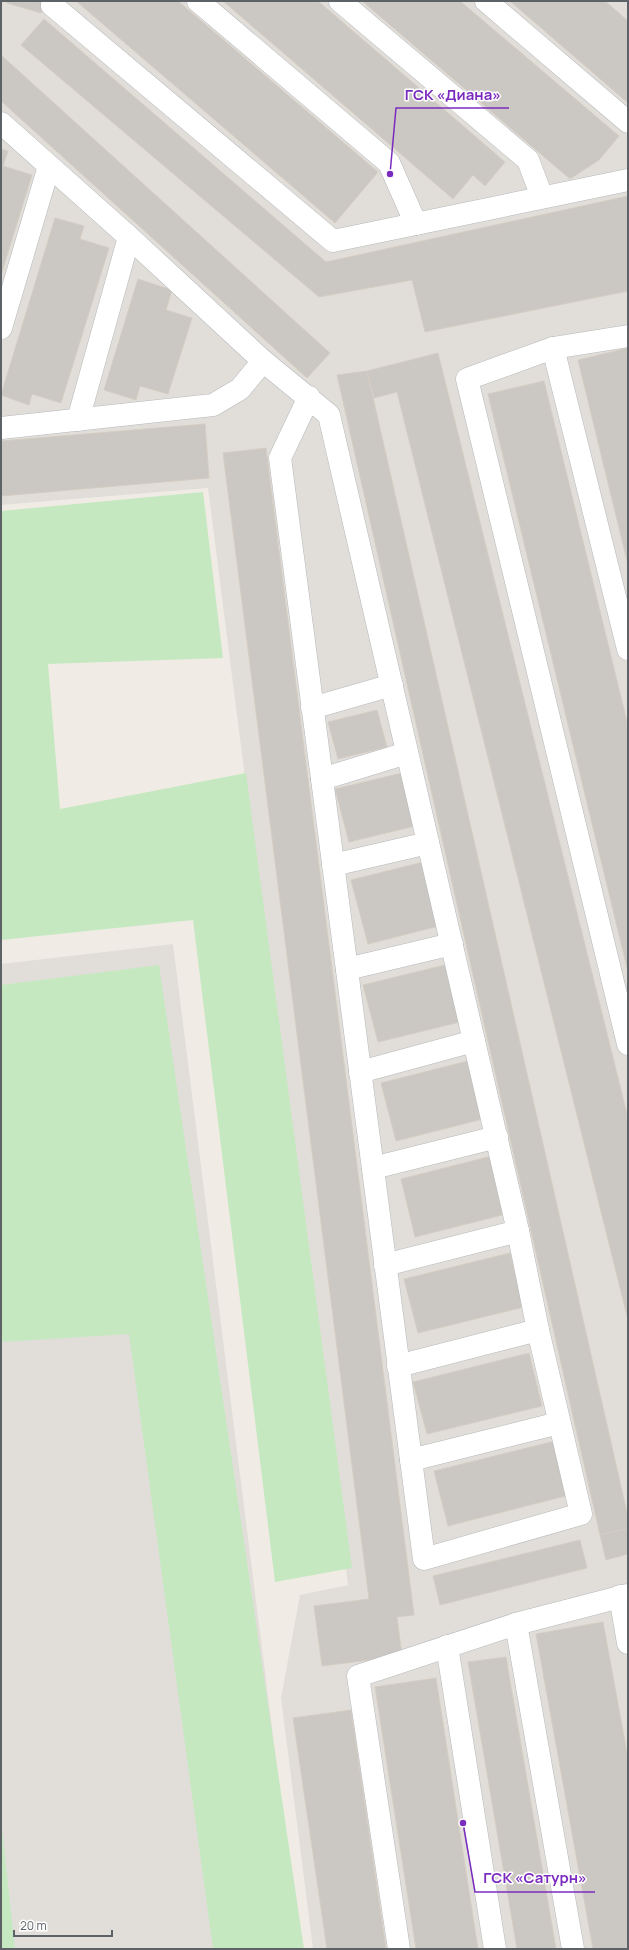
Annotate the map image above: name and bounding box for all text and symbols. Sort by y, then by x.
callout: ГСК «Диана» [396,81,509,108]
text: ГСК «Диана» [405,84,501,105]
callout: ГСК «Сатурн» [475,1865,595,1892]
text: ГСК «Сатурн» [483,1867,587,1888]
scale bar [14,1912,112,1938]
text: 20 m [20,1917,47,1934]

